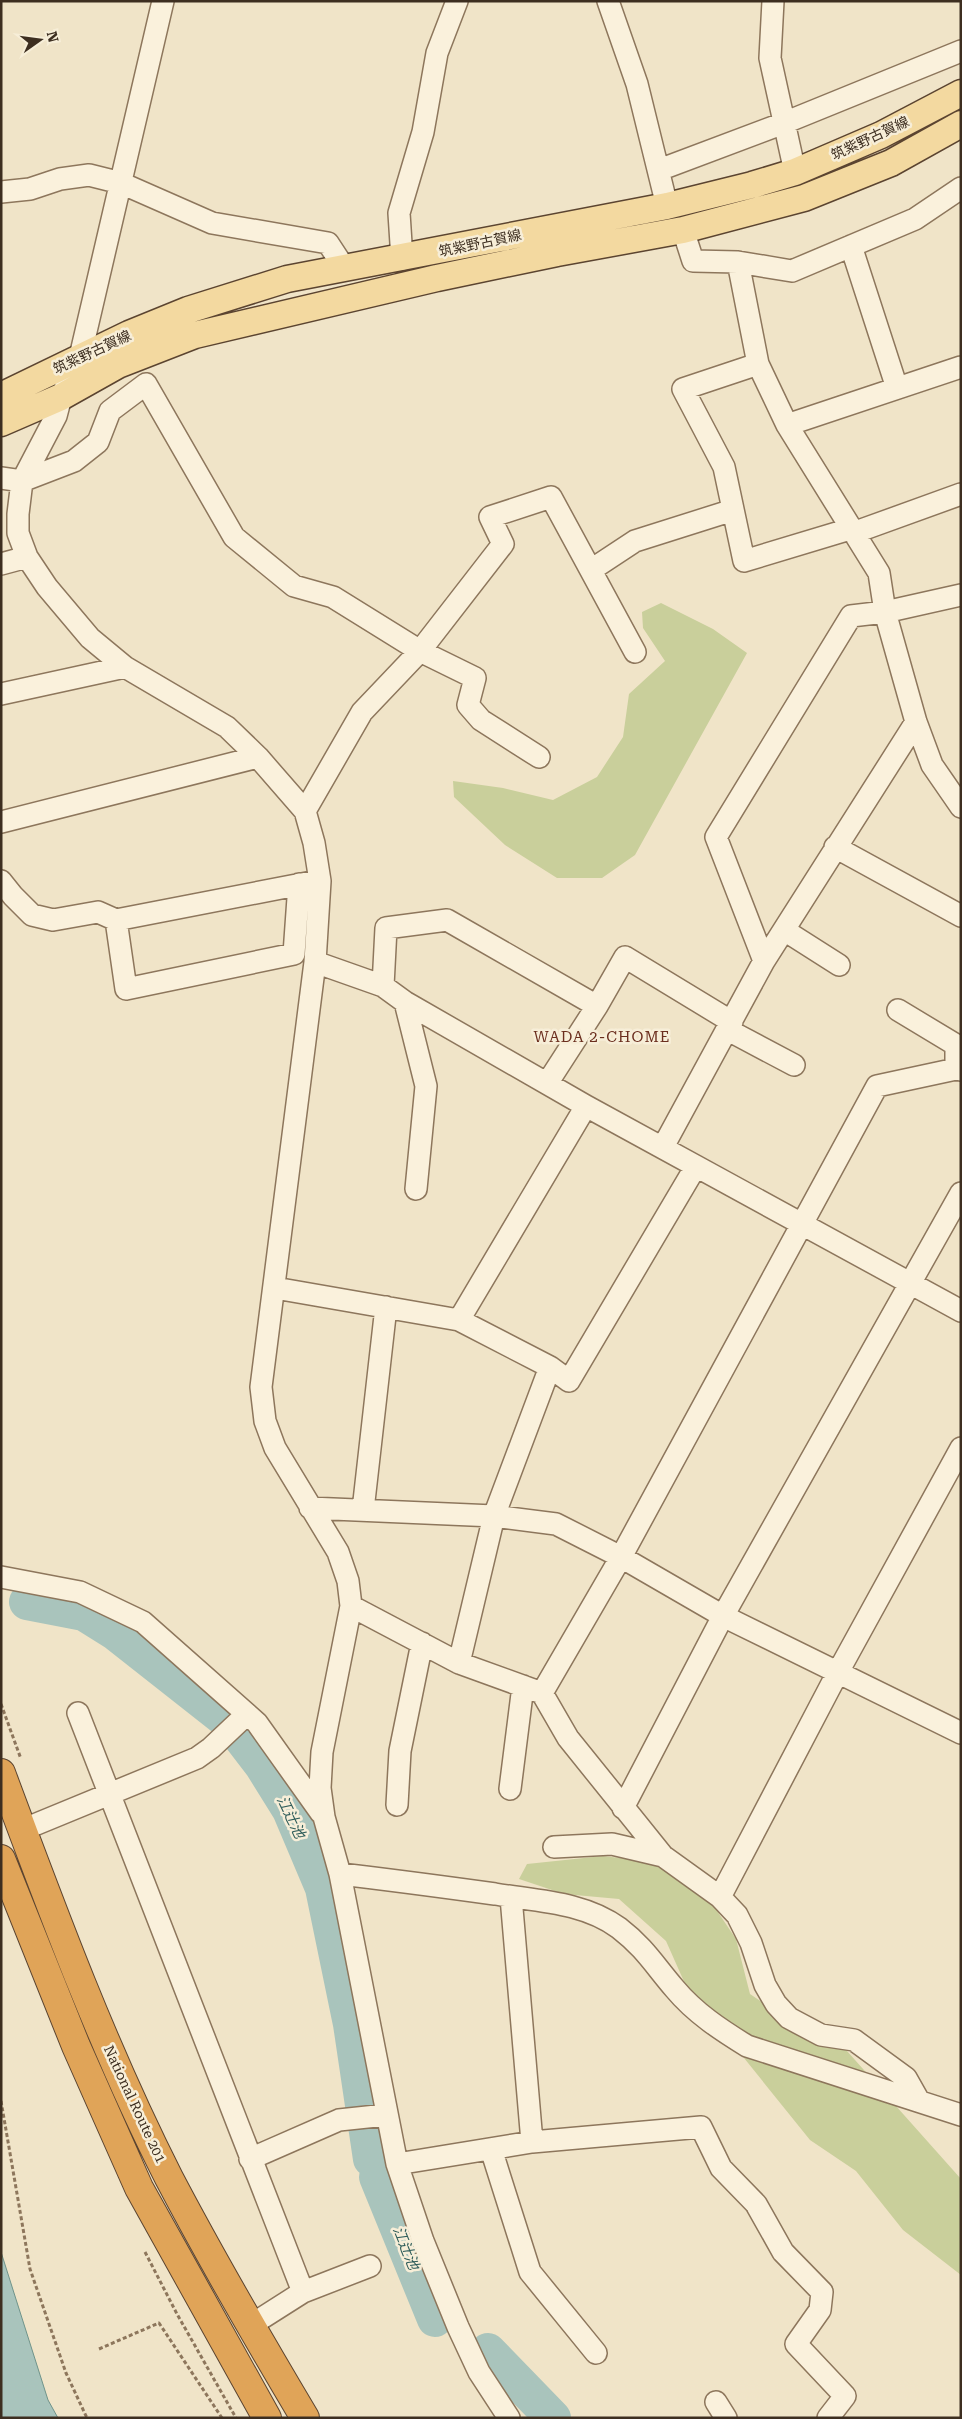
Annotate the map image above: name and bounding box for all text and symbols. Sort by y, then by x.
north arrow [15,15,65,65]
text: N [44,30,62,44]
street label: 筑紫野古賀線 [829,113,911,163]
street label: 筑紫野古賀線 [437,226,523,260]
street label: 筑紫野古賀線 [51,327,133,377]
district label: WADA 2-CHOME [534,1028,670,1046]
water label: 江辻池 [273,1793,310,1843]
street label: National Route 201 [101,2043,169,2165]
water label: 江辻池 [389,2224,424,2274]

